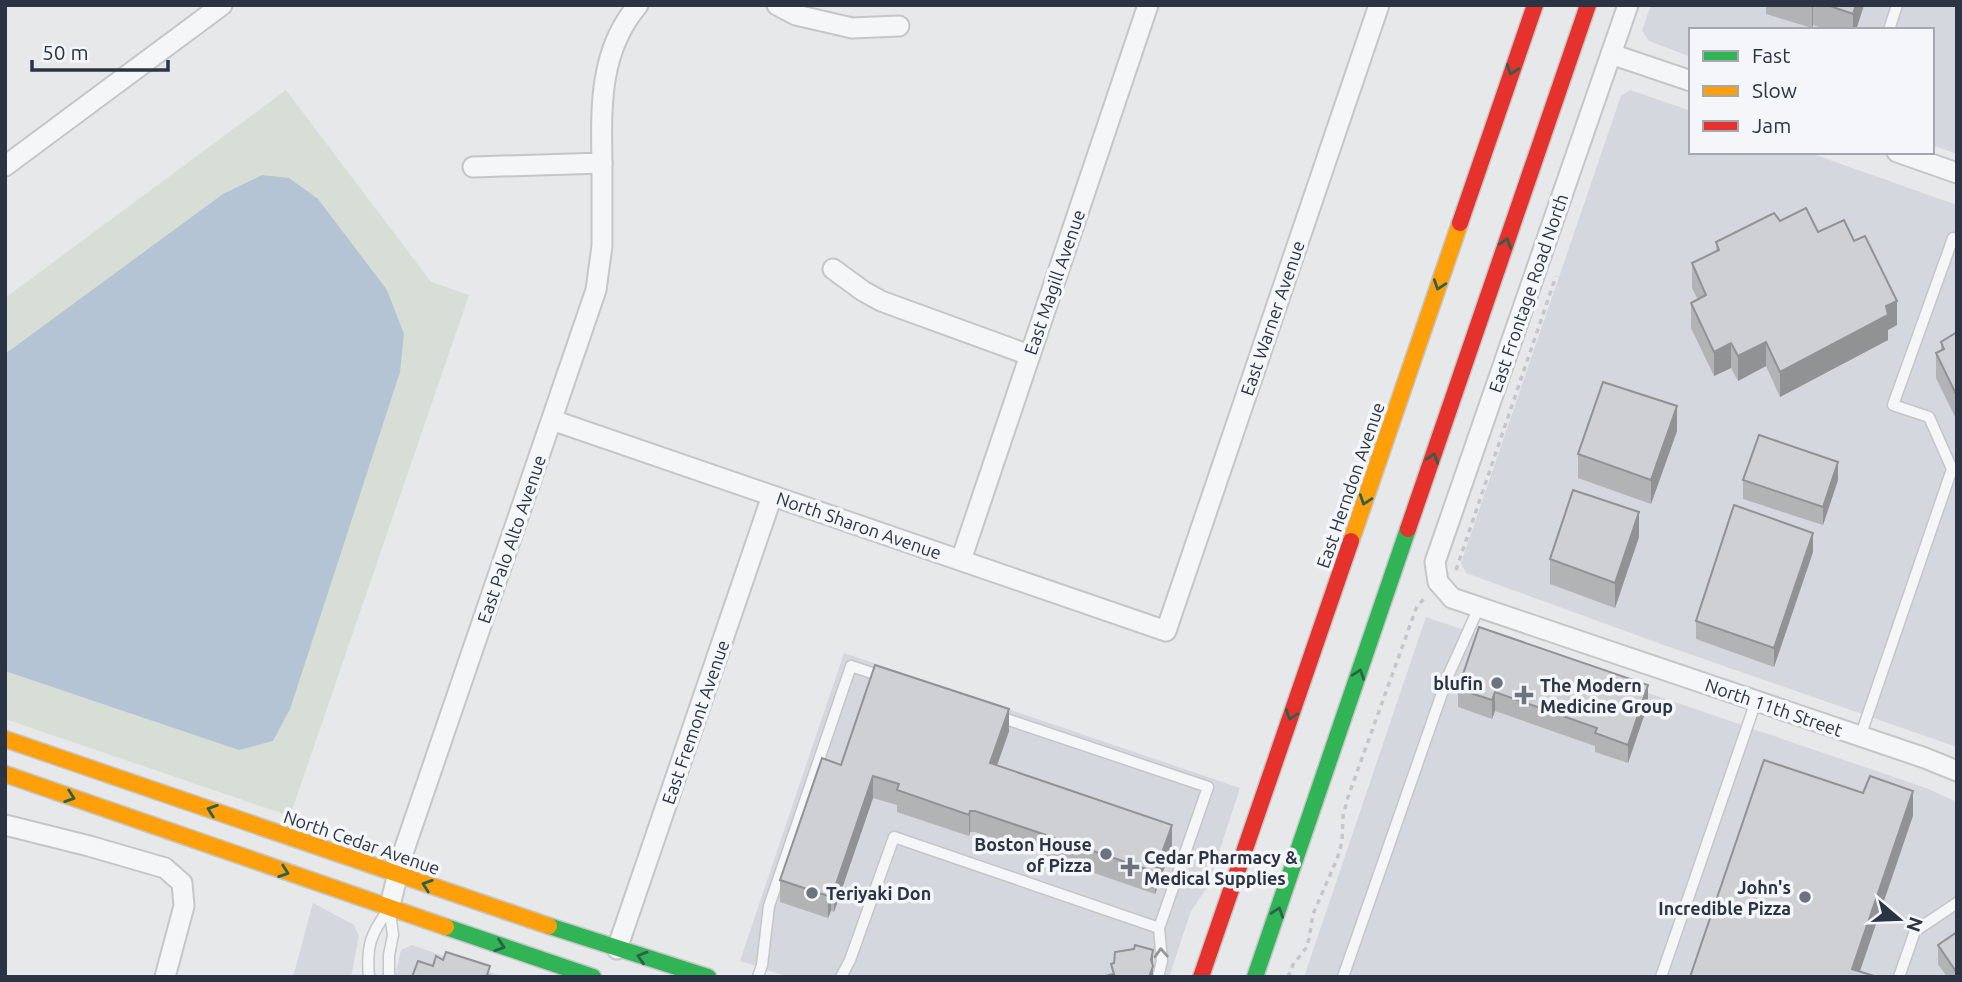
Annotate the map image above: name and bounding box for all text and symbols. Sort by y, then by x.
scale bar [32,28,168,72]
legend [1689,28,1934,154]
text: 50 m [42,40,89,64]
text: Fast [1752,43,1790,67]
one-way arrow [1506,63,1520,75]
text: Slow [1752,78,1797,102]
text: Jam [1752,113,1791,137]
street label: East Frontage Road North [1485,191,1571,395]
street label: East Magill Avenue [1020,207,1088,357]
street label: East Warner Avenue [1236,238,1308,398]
one-way arrow [1498,238,1512,250]
one-way arrow [1432,279,1447,291]
street label: East Herndon Avenue [1312,399,1388,571]
street label: East Palo Alto Avenue [473,452,549,626]
one-way arrow [1425,453,1439,465]
street label: North Sharon Avenue [774,487,944,563]
one-way arrow [1359,494,1373,506]
street label: East Fremont Avenue [657,637,733,807]
one-way arrow [1351,668,1365,680]
place label: blufin [1433,673,1483,693]
street label: North 11th Street [1703,674,1845,740]
marker: blufin [1489,675,1505,691]
place label: The Modern Medicine Group [1540,675,1673,716]
marker: The Modern Medicine Group [1514,685,1534,705]
one-way arrow [1285,709,1299,721]
one-way arrow [63,789,75,803]
one-way arrow [206,804,218,818]
street label: North Cedar Avenue [281,806,443,878]
place label: Boston House of Pizza [974,834,1092,875]
marker: Boston House of Pizza [1098,846,1114,862]
place label: Cedar Pharmacy & Medical Supplies [1144,847,1298,888]
marker: Cedar Pharmacy & Medical Supplies [1122,859,1138,875]
one-way arrow [278,864,290,878]
place label: John's Incredible Pizza [1658,877,1791,918]
one-way arrow [421,879,433,893]
place label: Teriyaki Don [826,883,931,903]
north arrow [1864,884,1934,954]
marker: Teriyaki Don [804,885,820,901]
marker: John's Incredible Pizza [1797,889,1813,905]
one-way arrow [1269,907,1284,919]
text: N [1902,914,1928,935]
one-way arrow [493,937,505,952]
one-way arrow [1154,947,1169,958]
one-way arrow [637,951,649,966]

